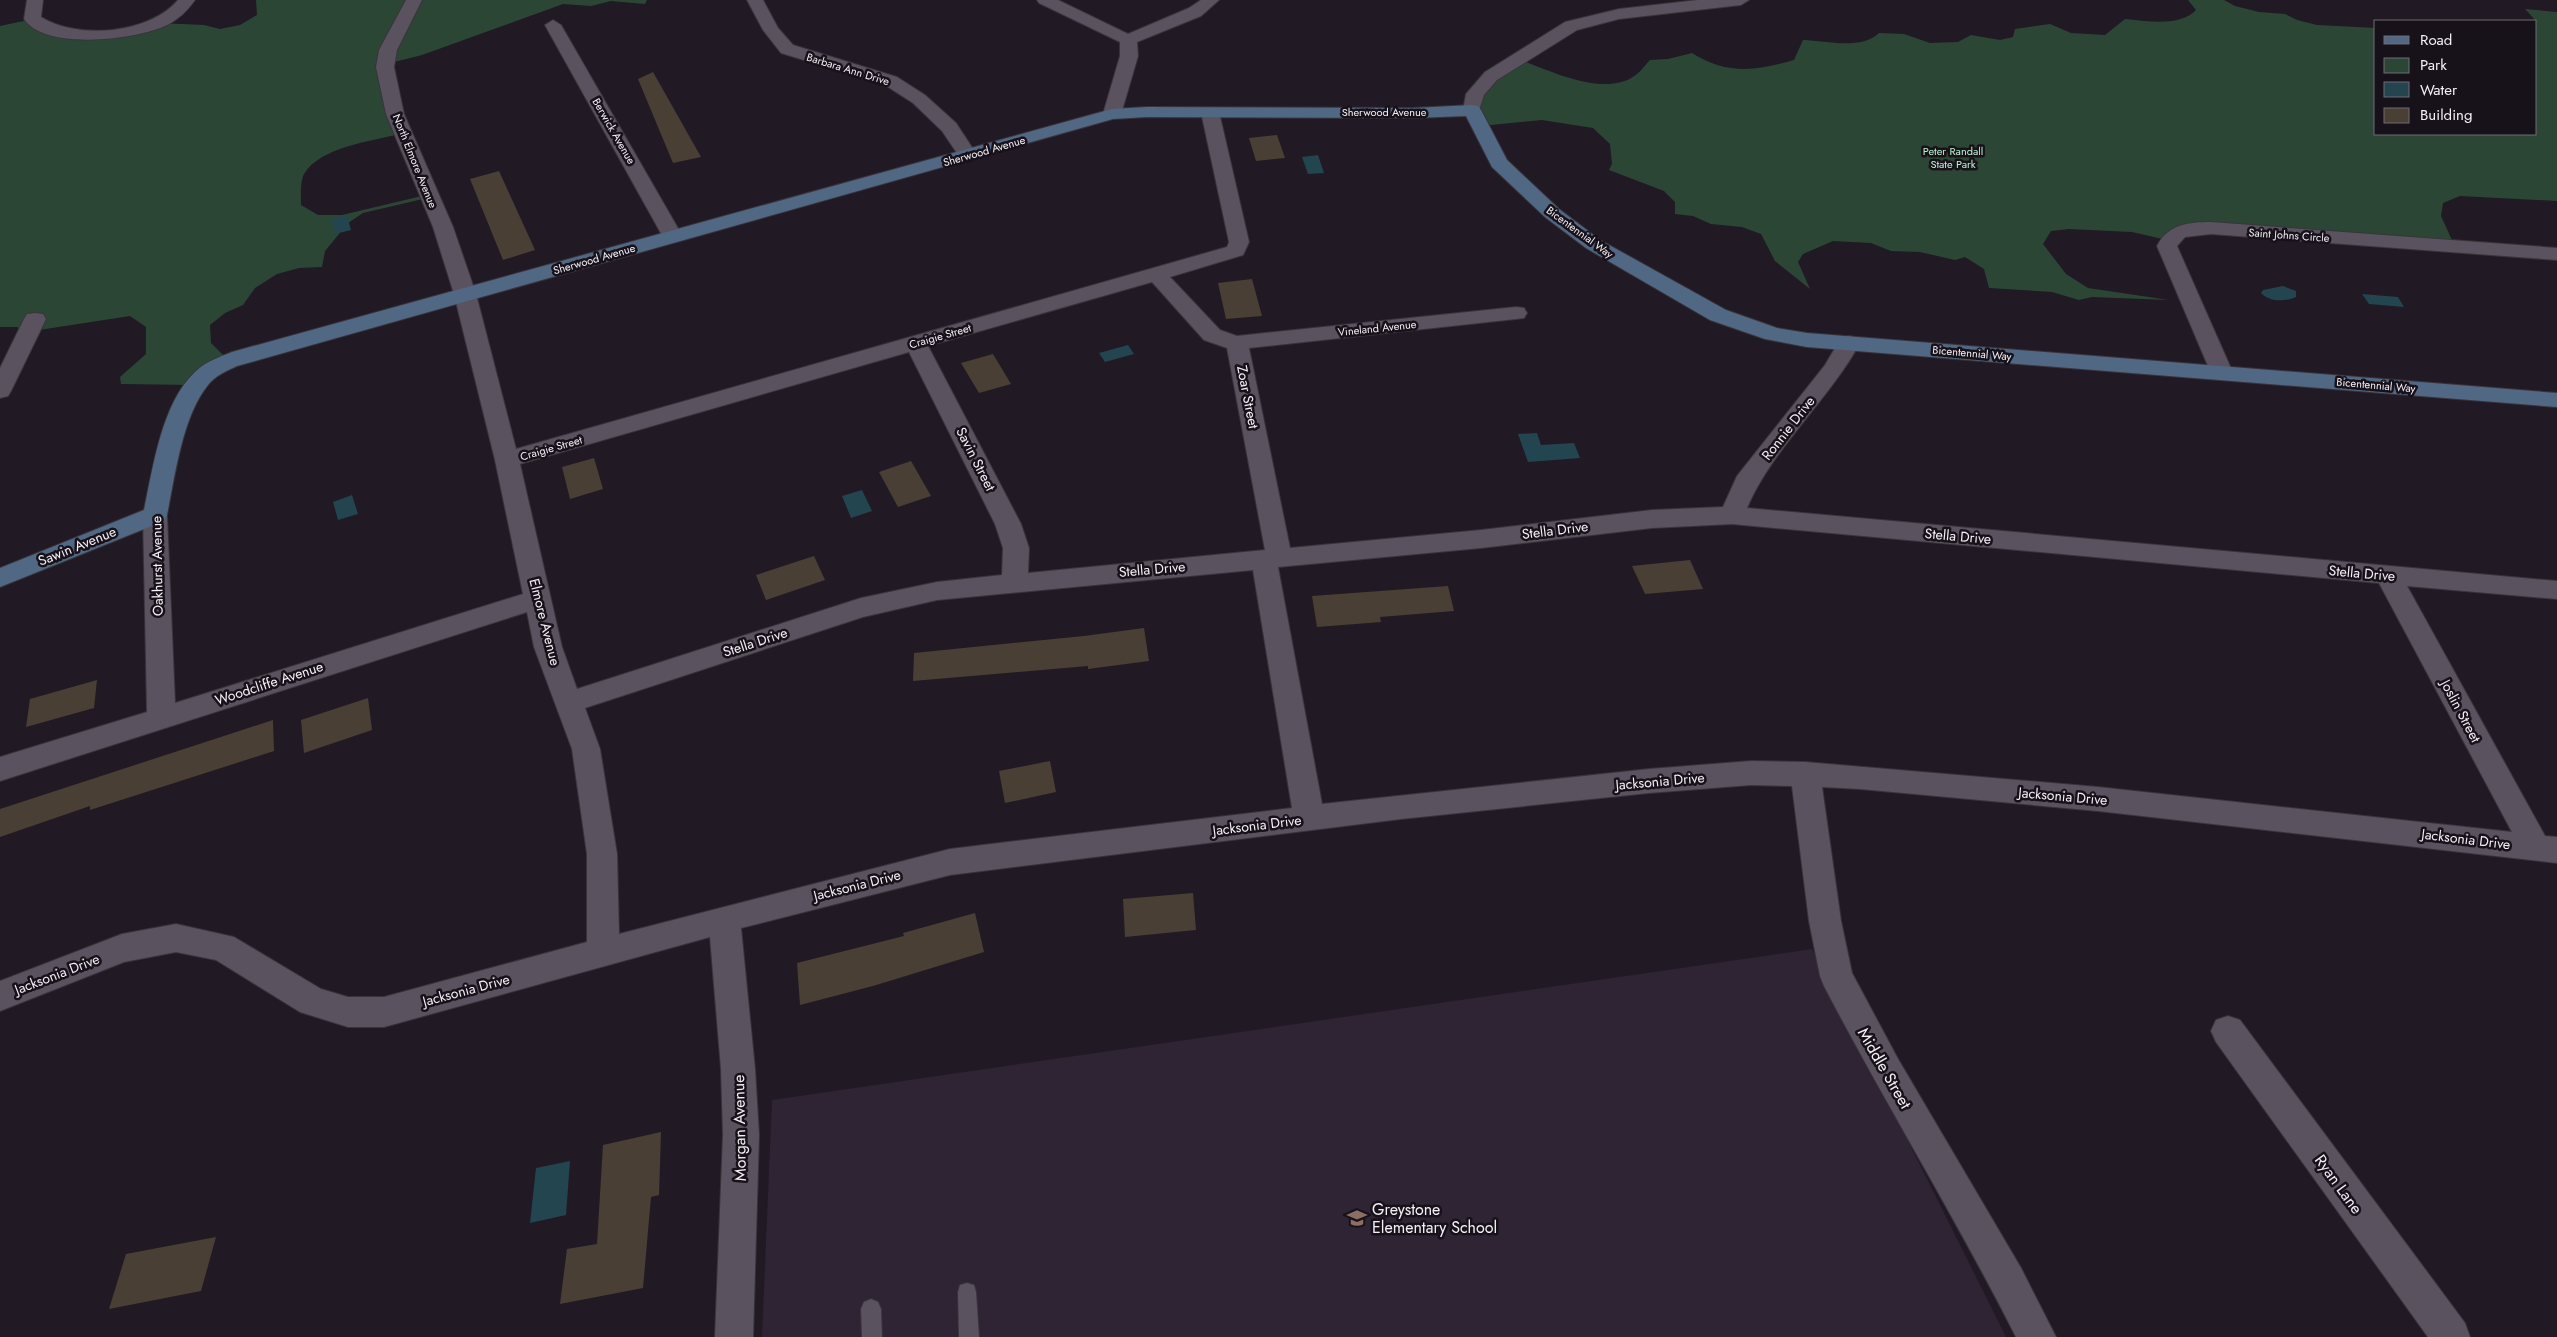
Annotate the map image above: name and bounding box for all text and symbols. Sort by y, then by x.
legend [2374,20,2537,135]
text: Road [2420,29,2452,51]
street label: Barbara Ann Drive [805,49,892,89]
text: Park [2420,54,2447,76]
text: Water [2420,79,2458,101]
street label: Berwick Avenue [589,95,640,167]
street label: Sherwood Avenue [1342,104,1427,120]
text: Building [2420,104,2472,126]
street label: North Elmore Avenue [389,112,441,211]
street label: Sherwood Avenue [941,132,1027,170]
park label: Peter Randall State Park [1923,143,1983,172]
street label: Bicentennial Way [1543,202,1617,262]
street label: Saint Johns Circle [2248,224,2330,246]
street label: Sherwood Avenue [551,240,637,278]
street label: Vineland Avenue [1337,316,1417,340]
street label: Craigie Street [907,319,973,352]
street label: Bicentennial Way [1932,342,2012,364]
street label: Zoar Street [1232,364,1264,431]
street label: Bicentennial Way [2336,374,2416,396]
street label: Ronnie Drive [1757,392,1819,464]
street label: Savin Street [951,424,1001,495]
street label: Craigie Street [518,431,584,464]
street label: Oakhurst Avenue [146,516,168,616]
street label: Stella Drive [1521,516,1589,544]
street label: Sawin Avenue [35,521,119,571]
street label: Stella Drive [1924,523,1992,549]
street label: Stella Drive [1118,556,1186,582]
street label: Stella Drive [2328,560,2396,586]
street label: Elmore Avenue [525,576,565,668]
street label: Stella Drive [720,622,790,662]
street label: Woodcliffe Avenue [212,656,326,710]
street label: Joslin Street [2435,674,2486,746]
street label: Jacksonia Drive [1613,767,1705,795]
street label: Jacksonia Drive [2016,782,2108,810]
street label: Jacksonia Drive [1209,810,1303,841]
street label: Jacksonia Drive [2418,823,2512,854]
street label: Jacksonia Drive [809,864,903,906]
street label: Jacksonia Drive [10,949,102,1000]
street label: Jacksonia Drive [418,969,512,1012]
street label: Middle Street [1852,1023,1917,1113]
street label: Morgan Avenue [727,1074,752,1182]
street label: Ryan Lane [2309,1150,2368,1219]
place label: Greystone Elementary School [1372,1198,1497,1239]
school or university icon: Greystone Elementary School [1346,1207,1368,1229]

